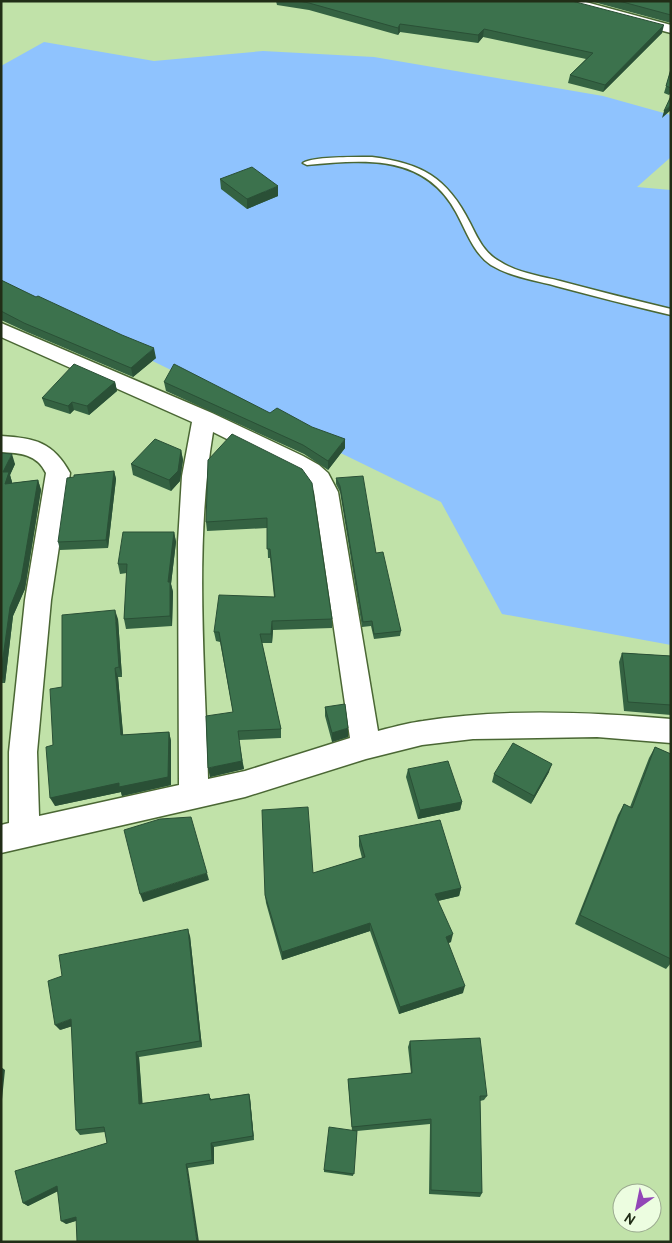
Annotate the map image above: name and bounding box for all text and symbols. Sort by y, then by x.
north arrow [612,1183,662,1233]
text: N [622,1208,640,1228]

